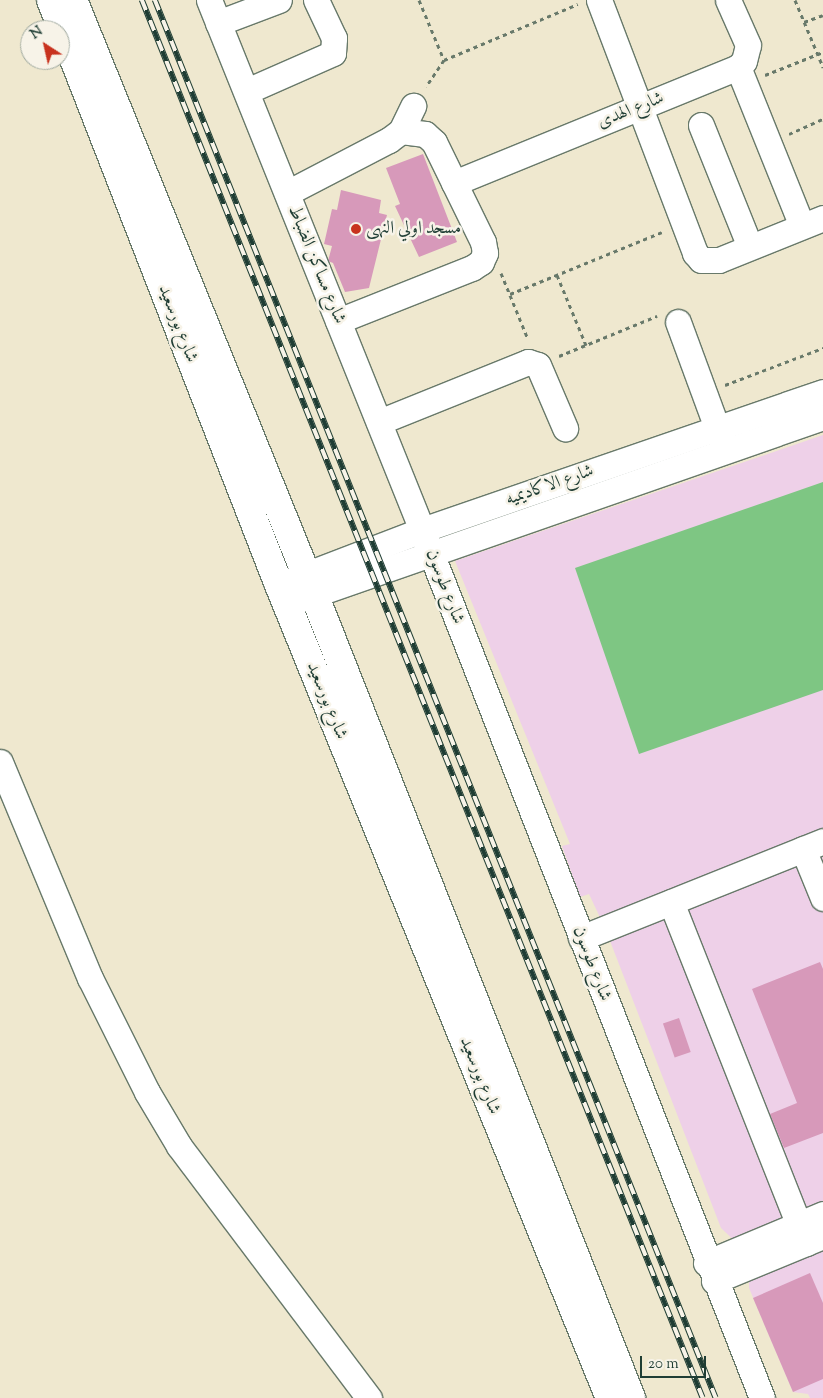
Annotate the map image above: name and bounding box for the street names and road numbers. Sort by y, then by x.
street label: شارع الهدى [595,88,667,134]
street label: شارع مساكن الضباط [282,203,350,327]
street label: شارع بورسعيد [152,282,202,366]
street label: شارع الاكاديميه [503,461,597,511]
street label: شارع طوسون [420,547,468,627]
street label: شارع بورسعيد [301,659,351,743]
street label: شارع طوسون [567,924,615,1004]
street label: شارع بورسعيد [454,1034,504,1118]

